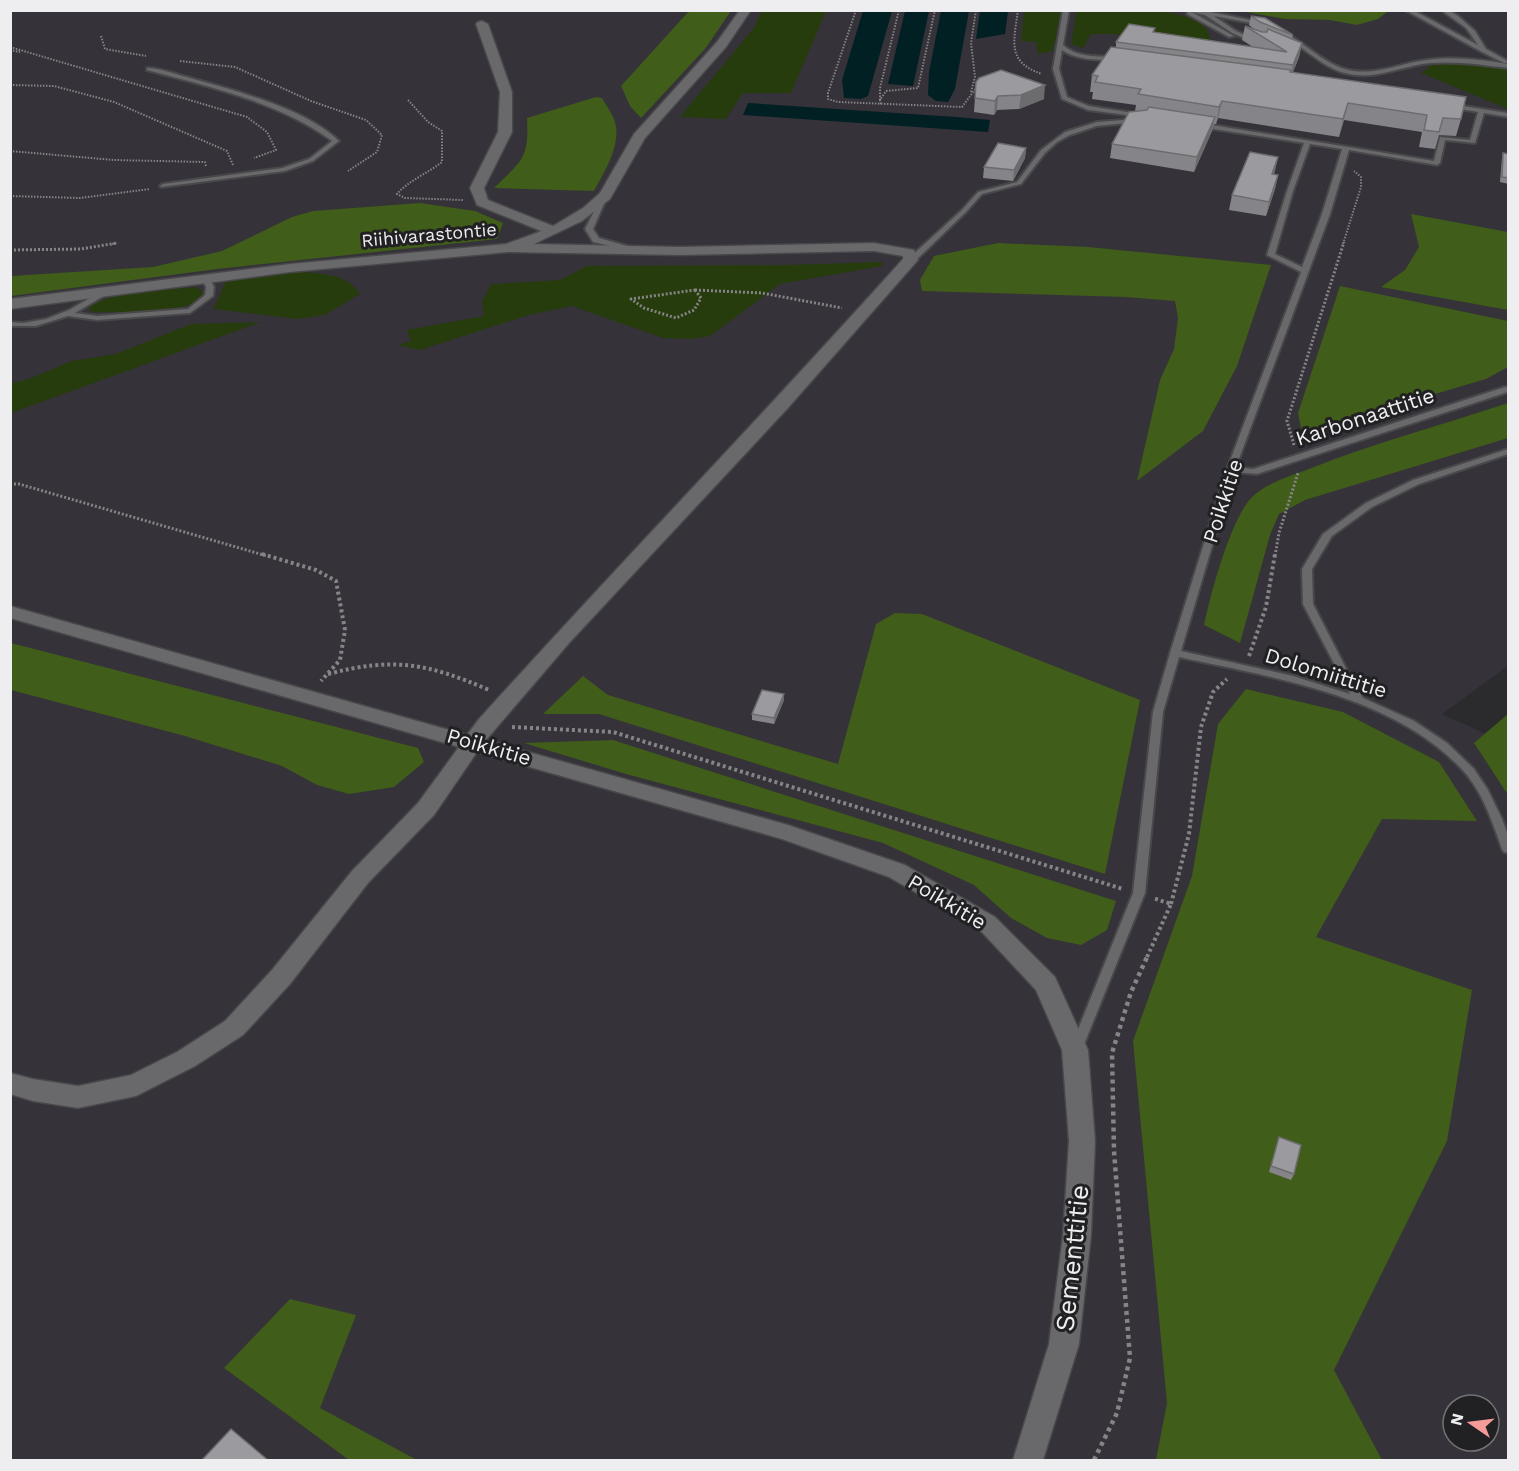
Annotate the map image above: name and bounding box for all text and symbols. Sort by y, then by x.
street label: Riihivarastontie [361,218,497,251]
street label: Karbonaattitie [1292,382,1437,451]
street label: Poikkitie [1197,456,1248,546]
street label: Dolomiittitie [1262,642,1390,703]
street label: Poikkitie [444,723,534,770]
street label: Poikkitie [904,869,991,935]
street label: Sementtitie [1049,1183,1095,1333]
north arrow [1441,1393,1501,1453]
text: N [1446,1411,1468,1428]

